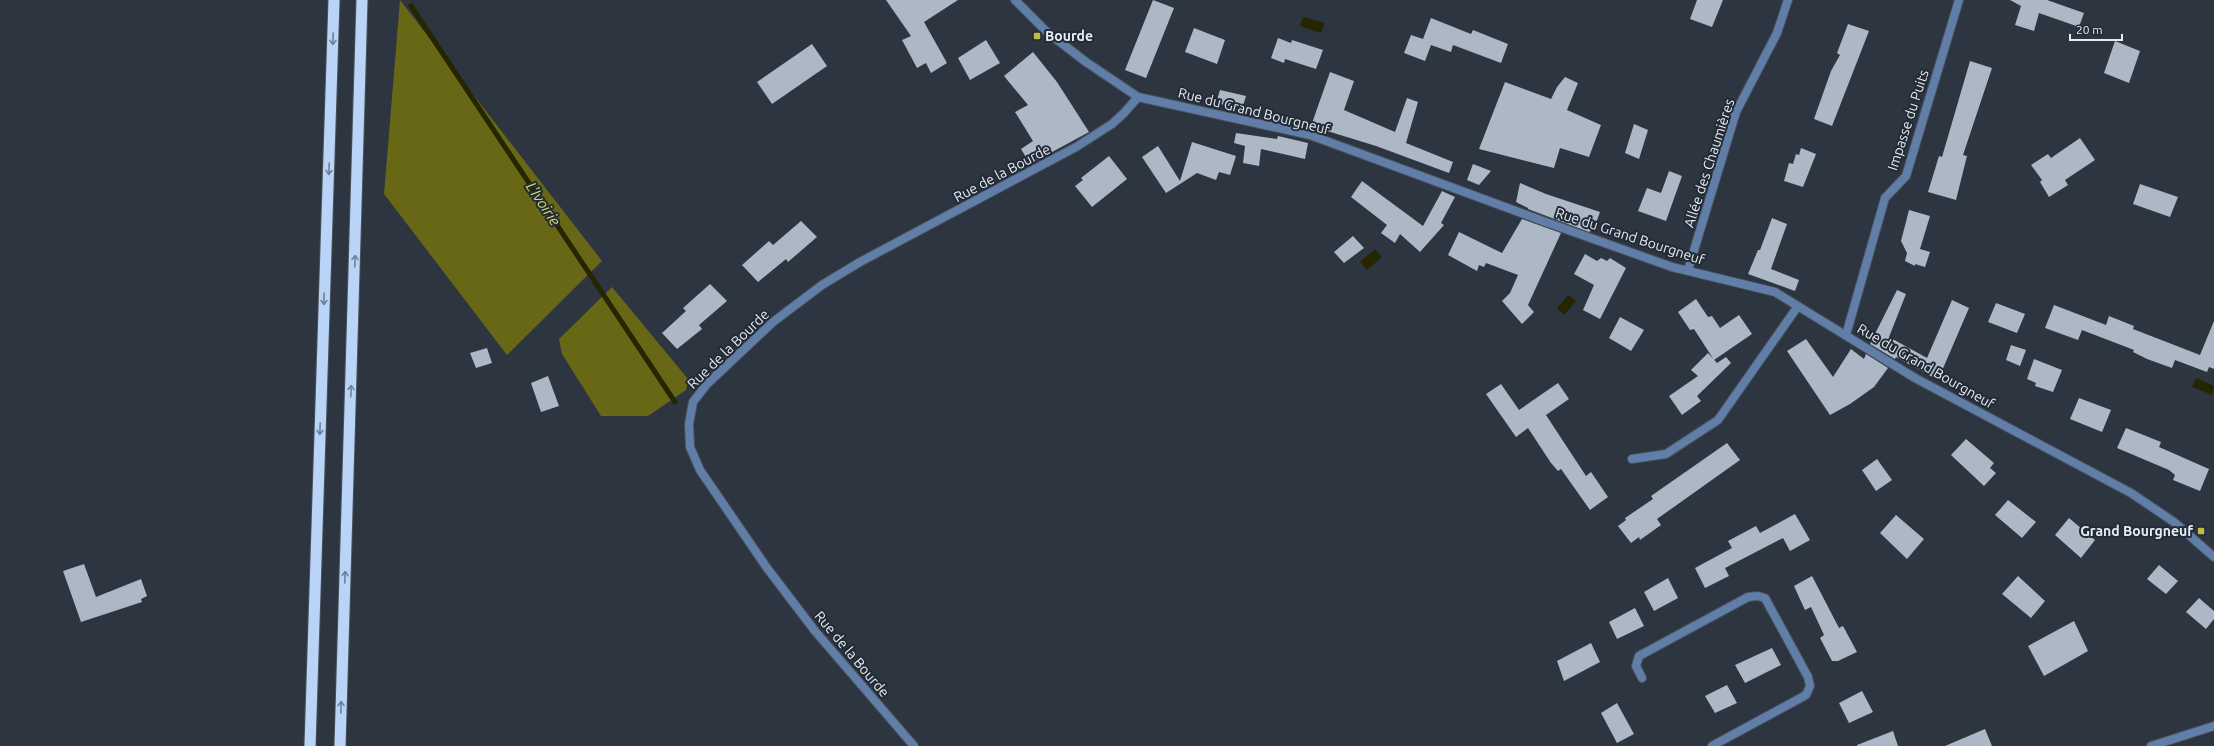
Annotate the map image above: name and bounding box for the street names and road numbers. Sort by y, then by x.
street label: Impasse du Puits [1884,68,1932,172]
street label: Rue du Grand Bourgneuf [1177,84,1332,138]
street label: Allée des Chaumières [1681,97,1737,229]
street label: Rue de la Bourde [951,141,1053,205]
street label: Rue du Grand Bourgneuf [1554,204,1707,268]
street label: Rue de la Bourde [684,306,772,392]
street label: Rue du Grand Bourgneuf [1855,320,1998,412]
street label: Rue de la Bourde [811,608,893,700]

